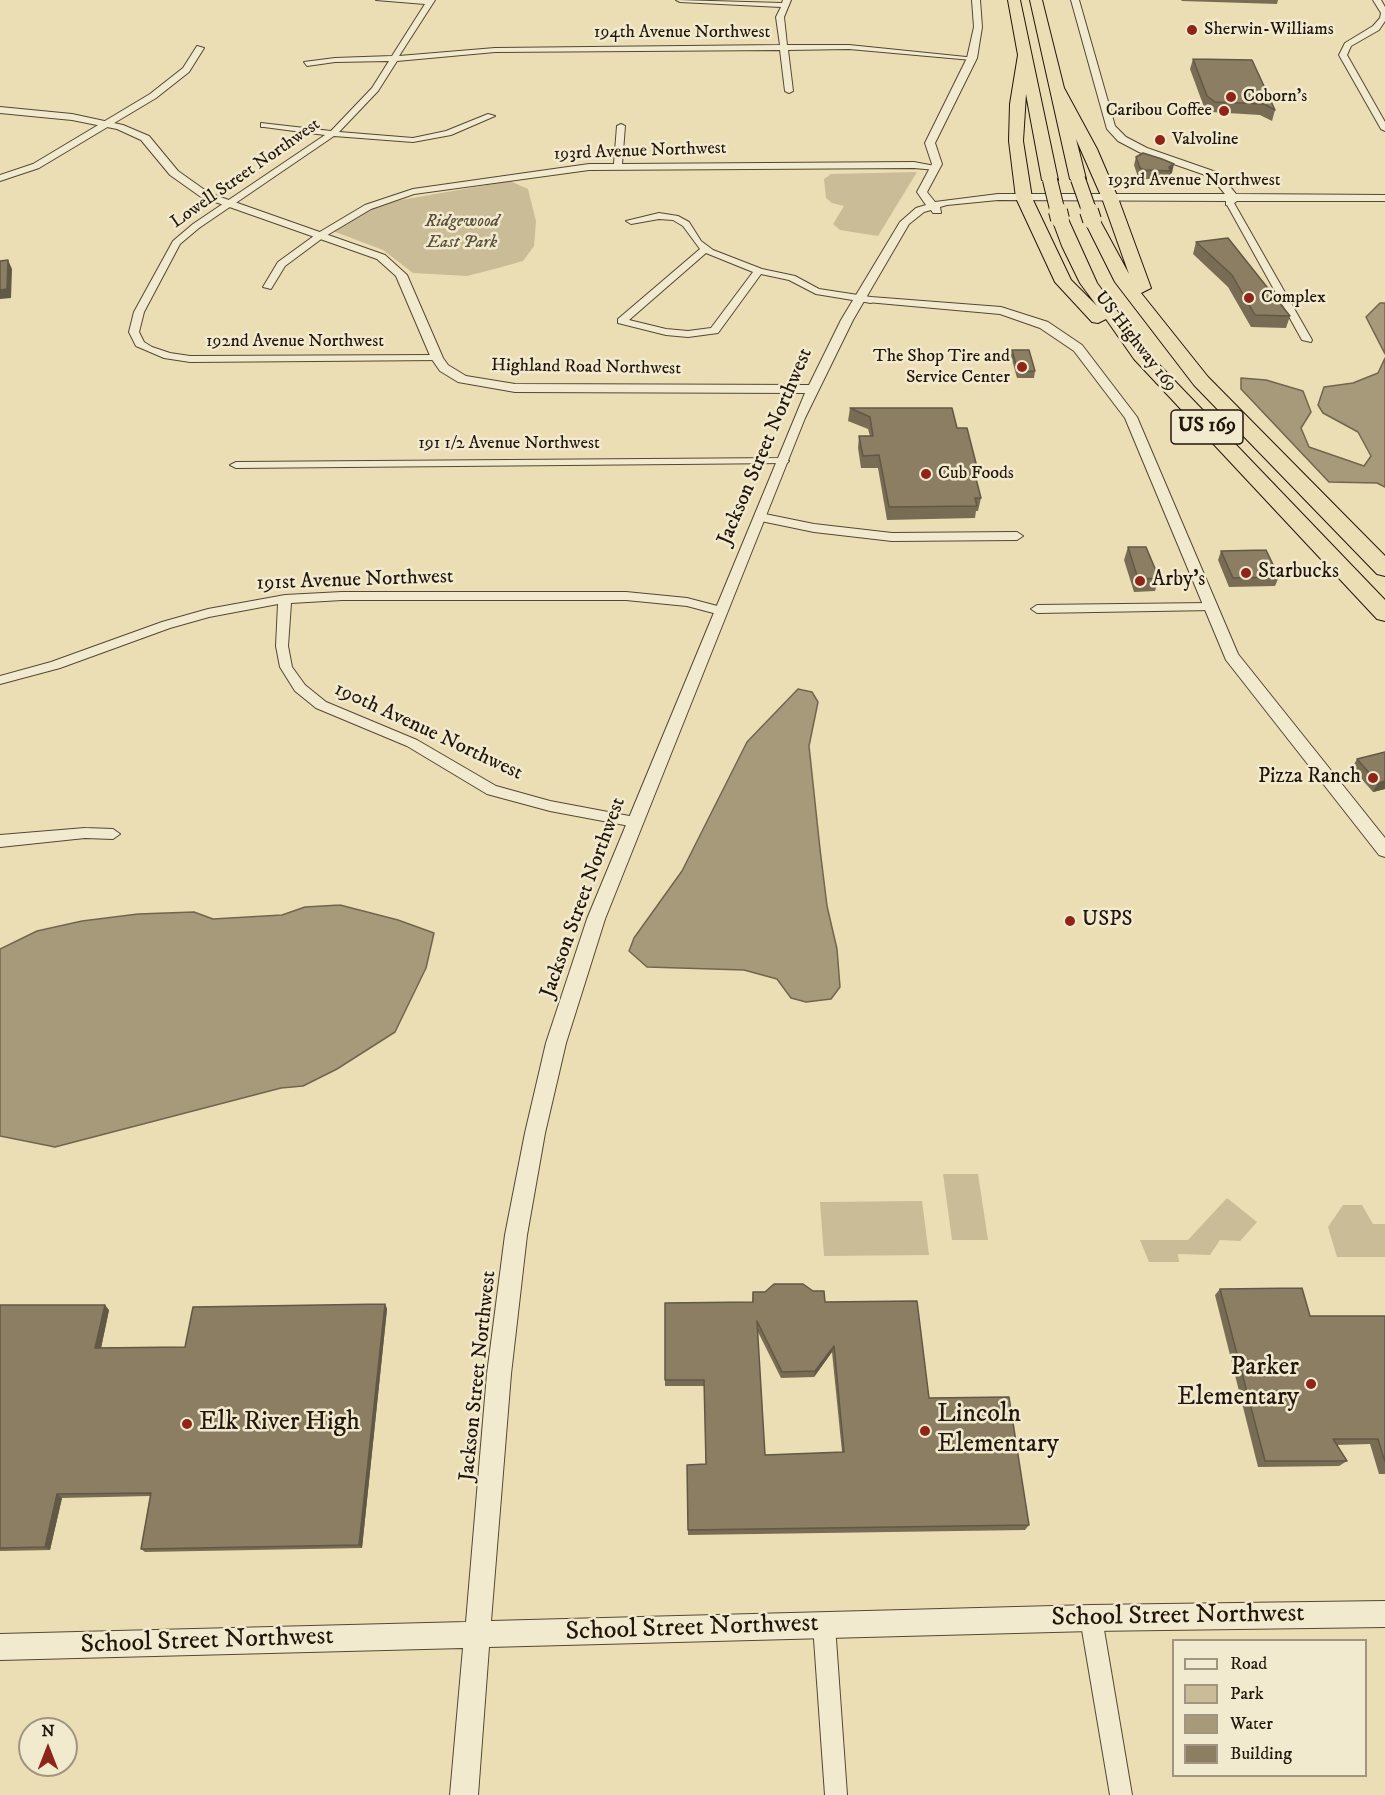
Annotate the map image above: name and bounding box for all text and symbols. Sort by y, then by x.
place label: Sherwin-Williams [1204,19,1334,41]
street label: 194th Avenue Northwest [594,22,770,44]
marker: Sherwin-Williams [1185,23,1199,37]
place label: Coborn's [1243,86,1307,108]
marker: Coborn's [1224,90,1238,104]
place label: Caribou Coffee [1106,100,1212,122]
marker: Caribou Coffee [1217,104,1231,118]
street label: Lowell Street Northwest [167,114,325,234]
place label: Valvoline [1172,129,1239,151]
marker: Valvoline [1153,133,1167,147]
street label: 193rd Avenue Northwest [553,138,727,166]
street label: 193rd Avenue Northwest [1107,170,1281,192]
park label: Ridgewood East Park [425,211,499,254]
place label: Complex [1261,287,1326,309]
street label: US Highway 169 [1089,288,1181,396]
marker: Complex [1242,291,1256,305]
street label: 192nd Avenue Northwest [206,331,384,353]
street label: Jackson Street Northwest [713,345,819,549]
place label: The Shop Tire and Service Center [873,346,1010,388]
street label: Highland Road Northwest [491,356,681,380]
marker: The Shop Tire and Service Center [1015,360,1029,374]
road number: US 169 [1171,410,1243,444]
street label: 191 1/2 Avenue Northwest [418,433,600,455]
place label: Cub Foods [938,463,1014,485]
marker: Cub Foods [919,467,933,481]
place label: Starbucks [1258,560,1339,586]
street label: 191st Avenue Northwest [256,565,454,597]
marker: Starbucks [1239,566,1253,580]
place label: Arby's [1152,568,1205,594]
marker: Arby's [1133,574,1147,588]
street label: 190th Avenue Northwest [330,677,526,787]
place label: Pizza Ranch [1258,765,1361,791]
marker: Pizza Ranch [1366,771,1380,785]
street label: Jackson Street Northwest [536,794,632,1002]
place label: USPS [1082,908,1132,934]
marker: USPS [1063,914,1077,928]
street label: Jackson Street Northwest [455,1270,503,1482]
place label: Parker Elementary [1177,1353,1299,1414]
marker: Parker Elementary [1304,1377,1318,1391]
place label: Lincoln Elementary [937,1400,1059,1462]
place label: Elk River High [199,1408,360,1440]
marker: Elk River High [180,1417,194,1431]
marker: Lincoln Elementary [918,1424,932,1438]
street label: School Street Northwest [1051,1599,1305,1635]
street label: School Street Northwest [565,1609,819,1649]
street label: School Street Northwest [80,1622,334,1662]
legend [1172,1639,1367,1777]
text: Road [1230,1653,1267,1675]
text: Park [1230,1683,1264,1705]
text: Water [1230,1713,1273,1735]
north arrow [18,1717,78,1777]
text: N [41,1721,55,1741]
text: Building [1230,1743,1292,1765]

